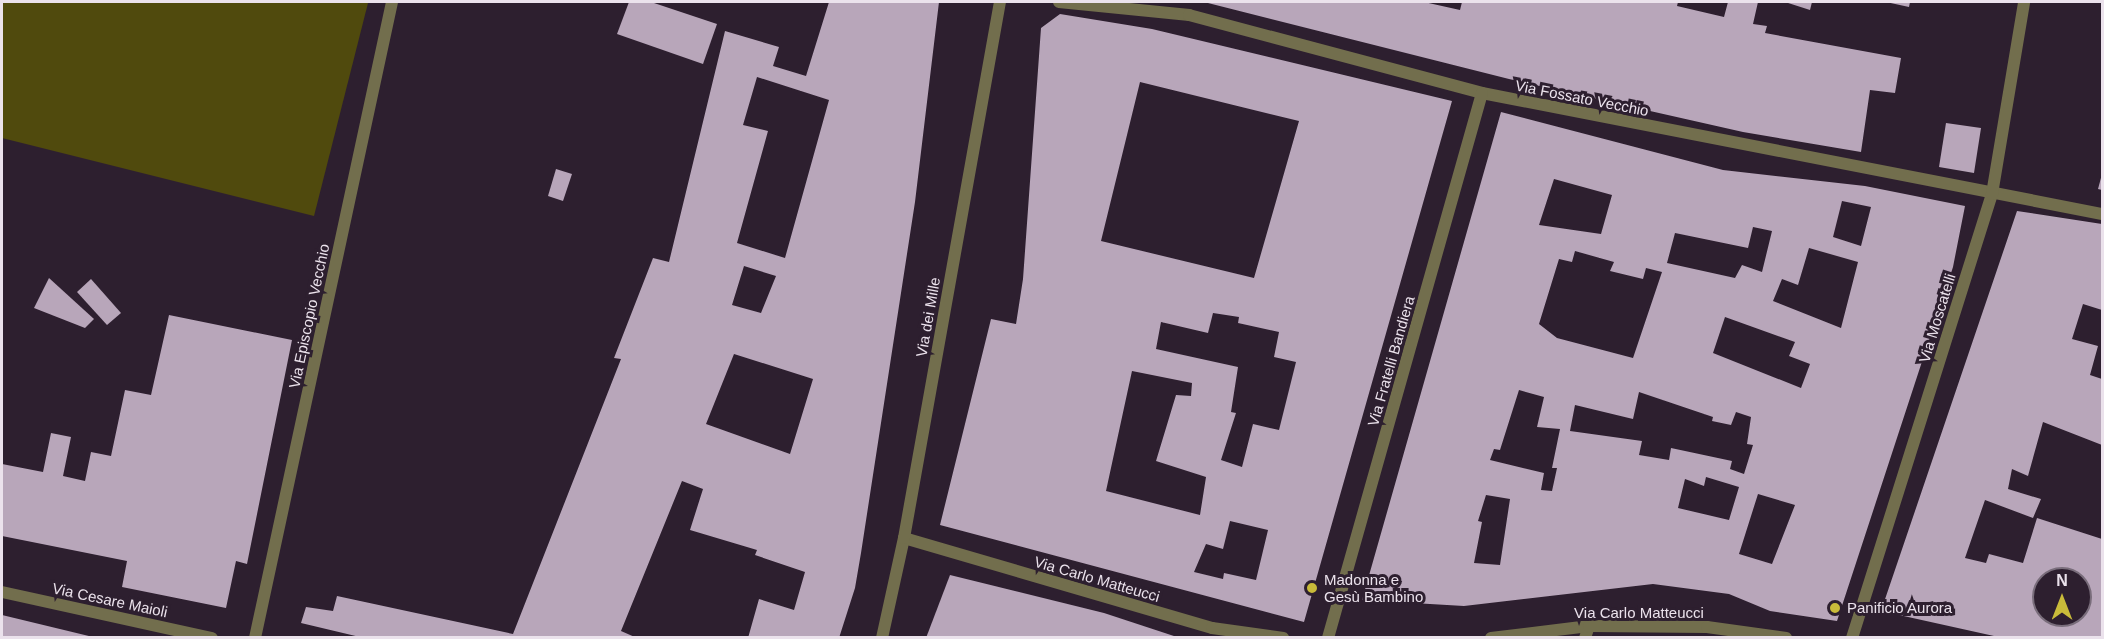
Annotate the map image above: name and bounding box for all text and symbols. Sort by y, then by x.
street label: Via Fossato Vecchio [1514,76,1650,120]
street label: Via Episcopio Vecchio [285,242,333,390]
street label: Via Moscatelli [1915,271,1959,365]
street label: Via dei Mille [912,276,944,358]
street label: Via Fratelli Bandiera [1364,294,1418,428]
street label: Via Carlo Matteucci [1032,552,1162,606]
north arrow [2032,567,2092,627]
place label: Madonna e Gesù Bambino [1324,570,1423,605]
text: N [2056,572,2068,589]
street label: Via Cesare Maioli [51,579,169,621]
marker: Madonna e Gesù Bambino [1305,581,1319,595]
place label: Panificio Aurora [1847,599,1953,617]
marker: Panificio Aurora [1828,601,1842,615]
street label: Via Carlo Matteucci [1574,604,1704,622]

